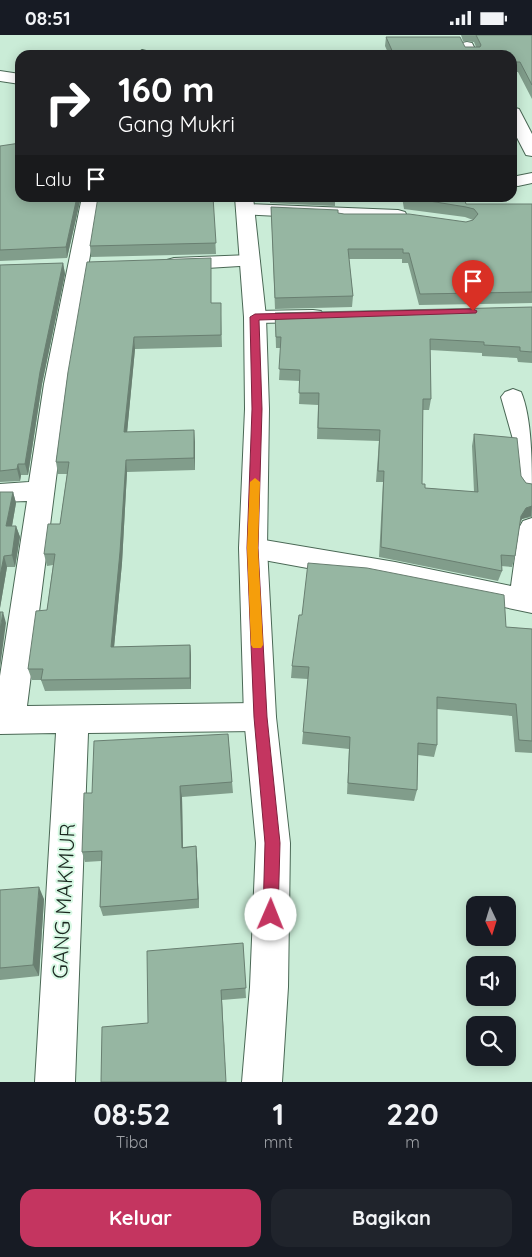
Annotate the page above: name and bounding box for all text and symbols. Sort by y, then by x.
text: 08:51 [25,6,71,30]
text: 160 m [118,67,215,111]
icon: right [35,70,100,135]
text: Gang Mukri [118,110,235,138]
icon: arrive [82,165,110,193]
text: Lalu [35,167,72,191]
pin [452,260,494,311]
icon: arrive [459,267,487,295]
street label: GANG MAKMUR [46,823,80,979]
position arrow [244,888,296,940]
north arrow [466,896,516,946]
map controls [466,896,516,1066]
button: sound [466,956,516,1006]
button: search [466,1016,516,1066]
text: 08:52 [93,1095,171,1133]
text: 1 [273,1095,284,1133]
text: 220 [386,1095,439,1133]
text: Tiba [116,1132,148,1152]
text: mnt [264,1132,293,1152]
text: m [405,1132,420,1152]
button: Keluar [20,1189,261,1247]
button: Bagikan [271,1189,512,1247]

